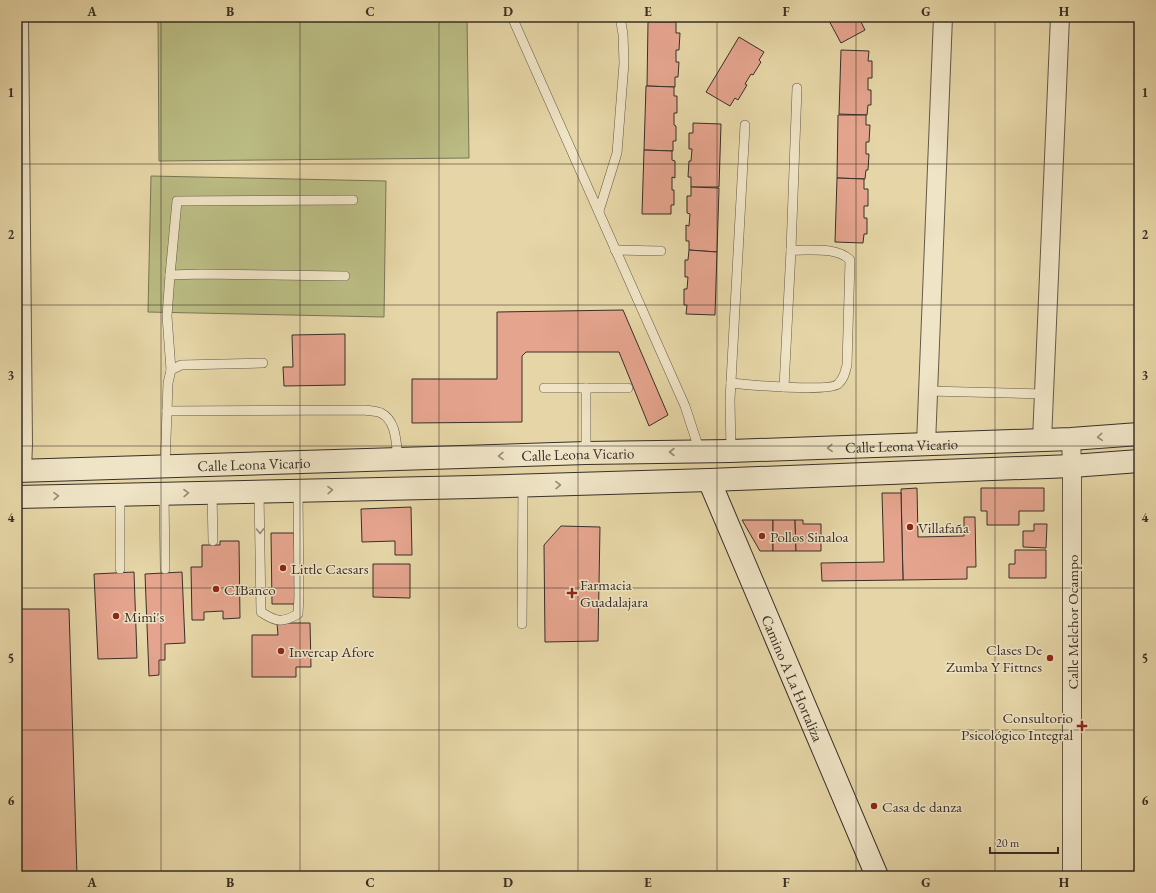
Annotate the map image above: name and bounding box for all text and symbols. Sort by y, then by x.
text: A [86,3,97,20]
text: B [226,3,234,20]
text: C [365,3,375,20]
text: D [503,3,513,20]
text: E [644,3,652,20]
text: F [782,3,790,20]
text: G [921,3,931,20]
text: H [1059,3,1070,20]
text: 1 [8,84,15,101]
text: 1 [1142,84,1149,101]
text: 2 [8,226,15,243]
text: 2 [1142,226,1149,243]
text: 3 [8,367,15,384]
text: 3 [1142,367,1149,384]
one-way arrow [1097,432,1103,441]
street label: Calle Leona Vicario [845,433,958,456]
street label: Calle Leona Vicario [521,443,634,465]
one-way arrow [827,444,833,452]
one-way arrow [669,448,675,456]
one-way arrow [498,451,504,460]
street label: Calle Leona Vicario [197,452,311,475]
one-way arrow [555,480,561,489]
one-way arrow [327,486,333,494]
one-way arrow [183,489,189,497]
one-way arrow [53,492,59,500]
text: 4 [8,509,15,526]
text: 4 [1142,509,1149,526]
place label: Villafaña [918,518,969,537]
marker: Villafaña [905,522,915,532]
place label: Pollos Sinaloa [770,527,848,546]
one-way arrow [255,528,264,534]
marker: Pollos Sinaloa [757,531,767,541]
street label: Calle Melchor Ocampo [1063,555,1082,689]
place label: Little Caesars [291,559,369,578]
marker: Little Caesars [278,563,288,573]
place label: Farmacia Guadalajara [580,575,648,611]
place label: CIBanco [224,580,276,599]
marker: CIBanco [211,584,221,594]
marker: Farmacia Guadalajara [567,588,577,598]
place label: Mimi's [124,607,165,626]
marker: Mimi's [111,611,121,621]
street label: Camino A La Hortaliza [758,612,828,744]
place label: Clases De Zumba Y Fittnes [946,640,1042,676]
place label: Invercap Afore [289,642,375,661]
marker: Invercap Afore [276,646,286,656]
text: 5 [8,650,14,667]
text: 5 [1142,650,1148,667]
marker: Clases De Zumba Y Fittnes [1045,653,1055,663]
place label: Consultorio Psicológico Integral [961,708,1073,744]
marker: Consultorio Psicológico Integral [1076,720,1088,732]
text: 6 [8,792,15,809]
text: 6 [1142,792,1149,809]
place label: Casa de danza [882,797,962,816]
marker: Casa de danza [869,801,879,811]
scale bar [990,829,1058,855]
text: 20 m [996,835,1020,851]
text: A [86,874,97,891]
text: B [226,874,234,891]
text: C [365,874,375,891]
text: D [503,874,513,891]
text: E [644,874,652,891]
text: F [782,874,790,891]
text: G [921,874,931,891]
text: H [1059,874,1070,891]

